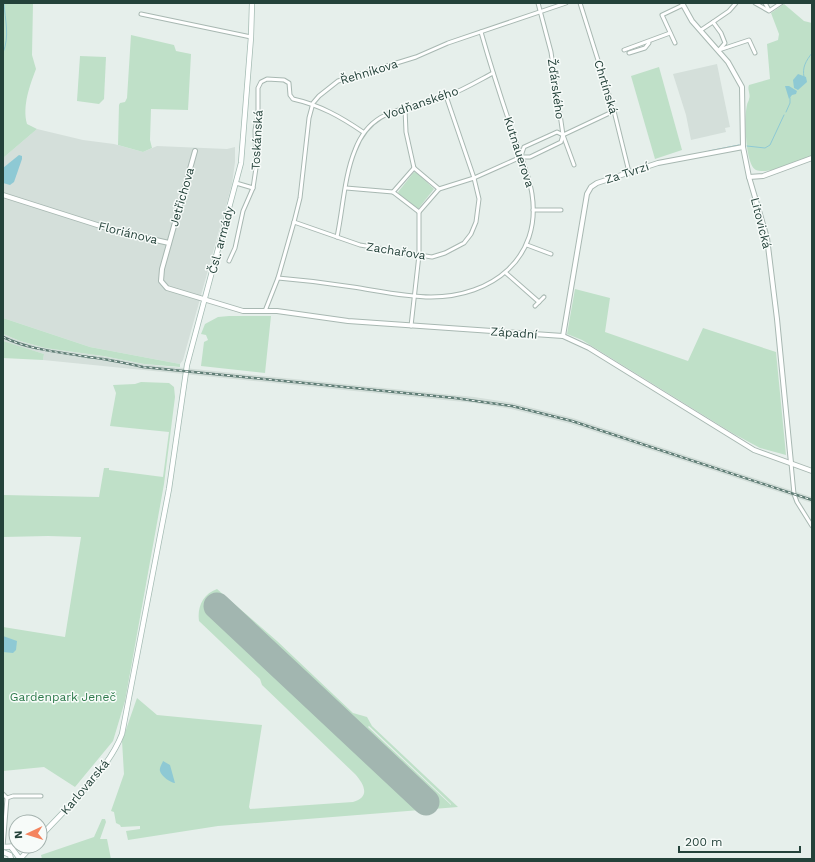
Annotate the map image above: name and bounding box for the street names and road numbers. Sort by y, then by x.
street label: Řehníkova [339,57,400,87]
street label: Žďárského [545,58,567,120]
street label: Chrtínská [591,58,621,116]
street label: Vodňanského [382,84,460,122]
street label: Toskánská [248,109,266,170]
street label: Kutnauerova [501,115,537,189]
street label: Za Tvrzí [603,159,651,187]
street label: Jetřichova [167,166,197,228]
street label: Litovická [748,196,774,250]
street label: Čsl. armády [205,204,237,275]
street label: Floriánova [97,219,159,247]
street label: Zachařova [365,239,427,263]
street label: Západní [490,324,538,342]
street label: Karlovarská [58,756,112,817]

